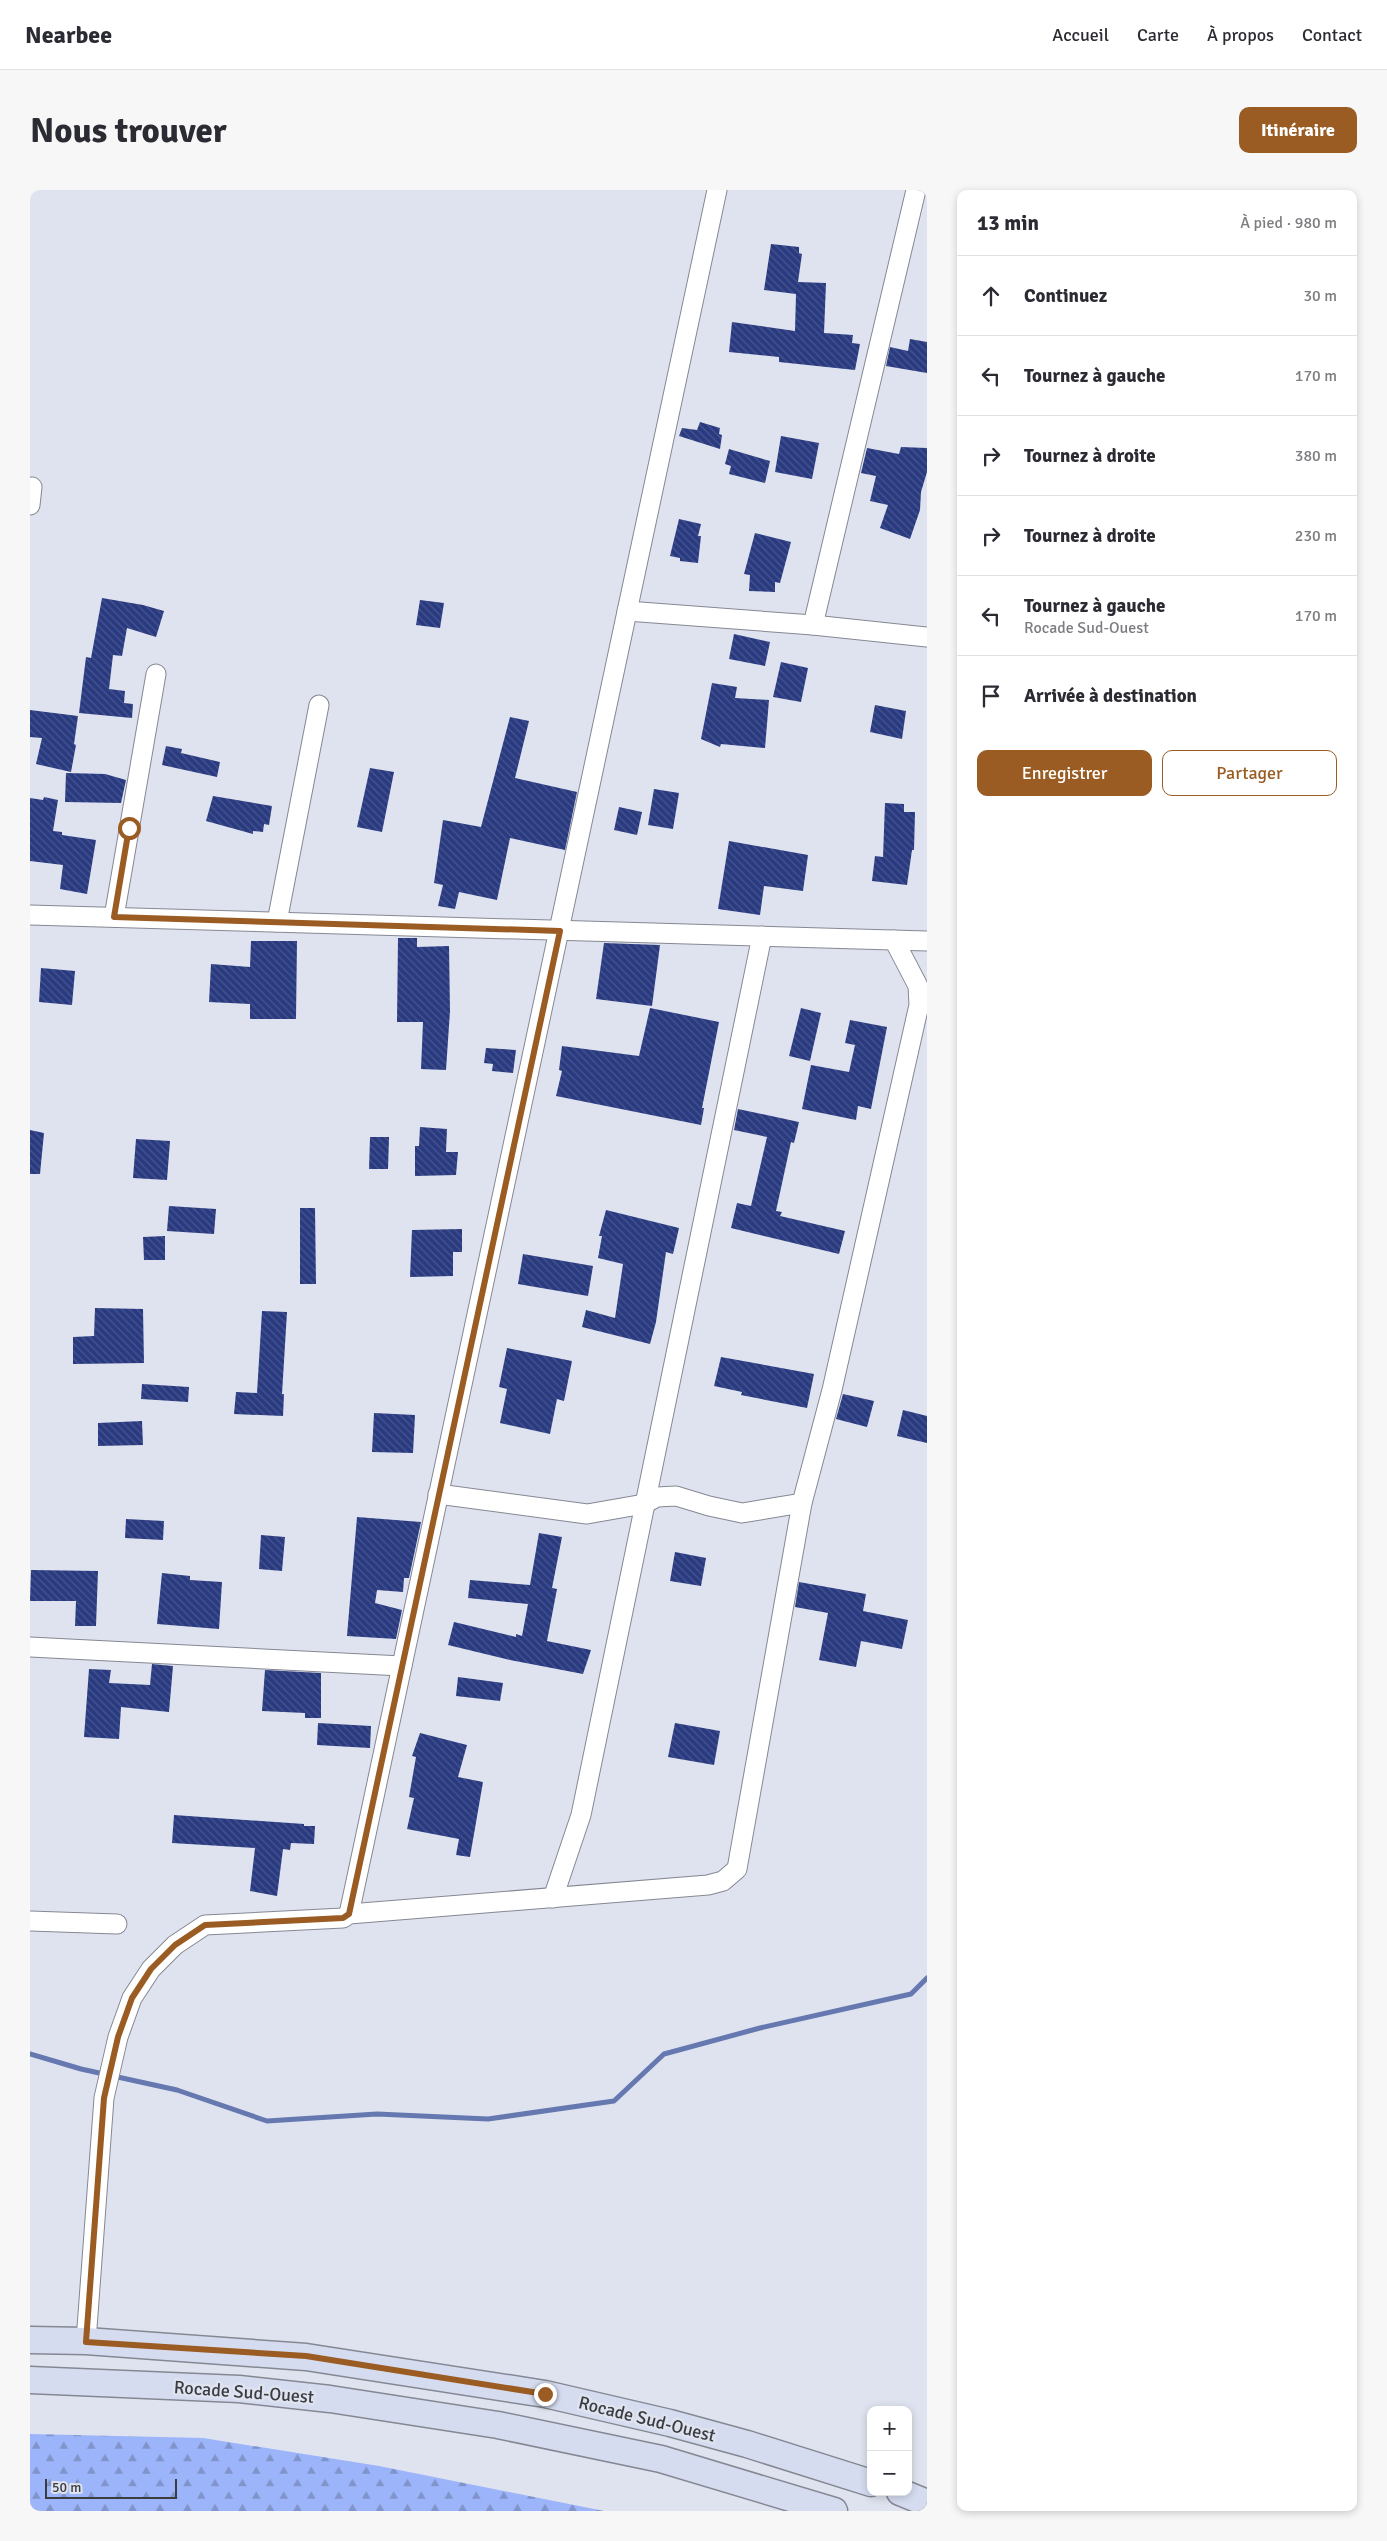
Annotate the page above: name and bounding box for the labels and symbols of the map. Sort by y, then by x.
route start [118,817,141,840]
street label: Rocade Sud-Ouest [173,2376,315,2408]
route end [534,2383,557,2406]
street label: Rocade Sud-Ouest [576,2391,718,2447]
scale bar [45,2476,178,2499]

